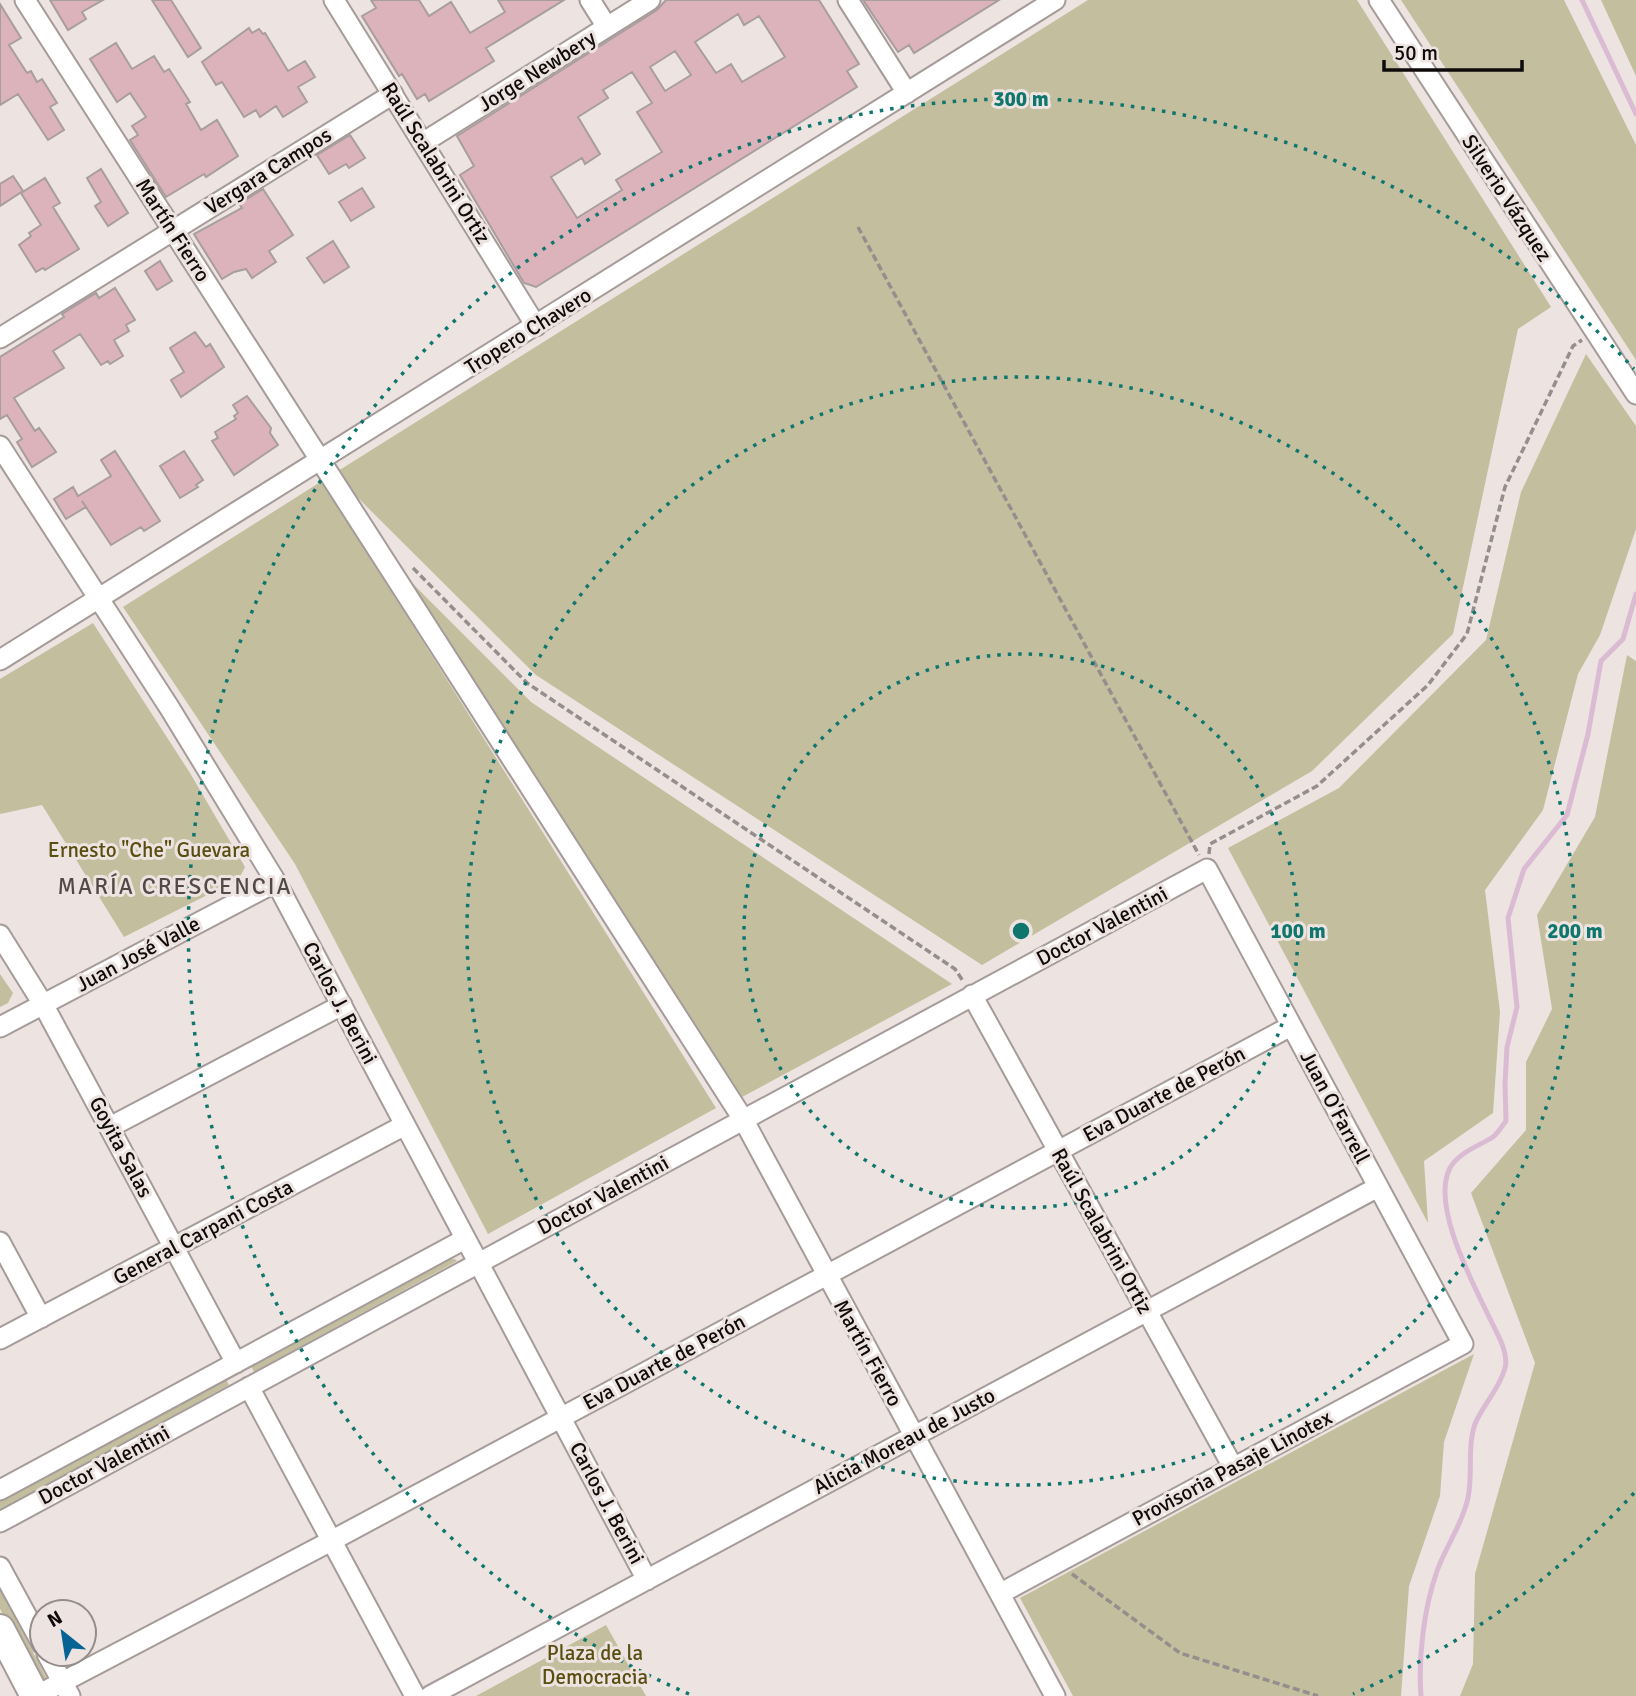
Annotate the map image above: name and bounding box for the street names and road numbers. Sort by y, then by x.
street label: Jorge Newbery [474,25,601,117]
street label: Raúl Scalabrini Ortiz [376,77,496,249]
street label: Vergara Campos [200,122,336,220]
street label: Silverio Vázquez [1456,130,1558,266]
street label: Martín Fierro [130,173,216,287]
street label: Tropero Chavero [460,282,596,380]
street label: Doctor Valentini [1032,880,1172,972]
street label: Juan José Valle [72,910,204,998]
street label: Carlos J. Berini [297,937,383,1069]
street label: Eva Duarte de Perón [1078,1040,1250,1148]
street label: Juan O'Farrell [1294,1046,1376,1168]
street label: Goyita Salas [84,1092,158,1202]
street label: Raúl Scalabrini Ortiz [1046,1144,1158,1318]
street label: Doctor Valentini [533,1149,673,1241]
street label: General Carpani Costa [109,1174,297,1290]
street label: Martín Fierro [828,1295,908,1411]
street label: Eva Duarte de Perón [578,1308,750,1416]
street label: Alicia Moreau de Justo [809,1382,999,1500]
street label: Provisoria Pasaje Linotex [1128,1404,1337,1532]
street label: Doctor Valentini [34,1419,174,1511]
street label: Carlos J. Berini [564,1437,650,1569]

